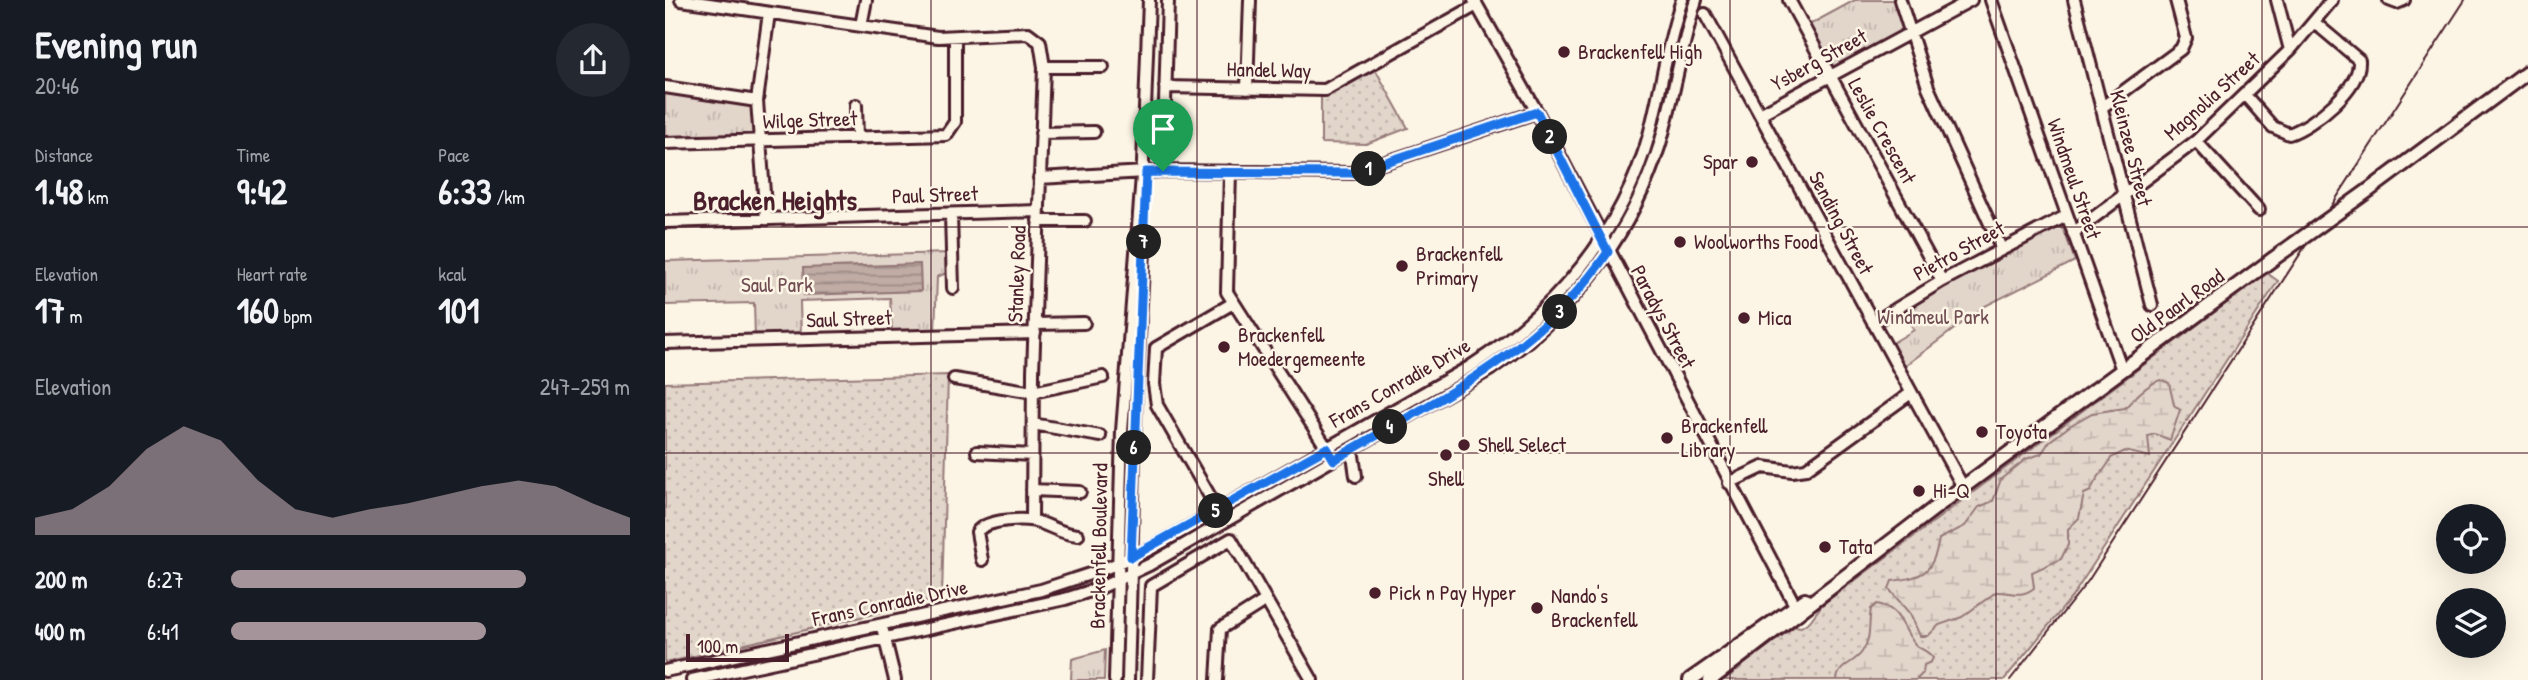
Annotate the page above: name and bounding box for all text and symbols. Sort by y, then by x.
text: Evening run [35,18,198,70]
street label: Ysberg Street [1766,21,1873,98]
button: share [556,23,630,97]
place label: Brackenfell High [1578,37,1702,66]
marker: Brackenfell High [1556,44,1572,60]
street label: Magnolia Street [2157,44,2267,147]
street label: Handel Way [1226,54,1312,85]
text: 20:46 [35,70,79,101]
street label: Leslie Crescent [1841,73,1924,190]
street label: Kleinzee Street [2103,87,2160,210]
pin [1133,99,1193,171]
street label: Wilge Street [762,103,859,136]
icon: arrive [1144,110,1182,148]
street label: Windmeul Street [2040,115,2109,244]
pin: 2 [1533,120,1568,154]
text: 2 [1545,123,1554,149]
text: Distance [35,142,93,168]
text: Time [237,142,270,168]
text: Pace [438,142,470,168]
place label: Spar [1703,147,1738,176]
pin: 1 [1351,152,1387,186]
marker: Spar [1744,154,1760,170]
text: 1 [1365,155,1372,181]
street label: Sending Street [1802,166,1881,280]
text: 1.48 [35,168,83,215]
text: 9:42 [237,168,287,215]
text: 6:33 [438,168,492,215]
street label: Paul Street [891,178,979,210]
district label: Bracken Heights [693,181,857,220]
text: km [83,184,109,210]
text: /km [492,184,525,210]
street label: Pietro Street [1908,213,2010,288]
pin: 7 [1127,224,1161,260]
street label: Stanley Road [1000,225,1033,323]
place label: Woolworths Food [1694,227,1818,256]
text: 7 [1139,228,1148,254]
marker: Woolworths Food [1672,234,1688,250]
place label: Brackenfell Primary [1416,239,1504,292]
marker: Brackenfell Primary [1394,258,1410,274]
street label: Paradys Street [1624,260,1703,374]
text: Elevation [35,261,98,287]
text: Heart rate [237,261,308,287]
text: kcal [438,261,466,287]
street label: Old Paarl Road [2124,262,2230,350]
park label: Saul Park [741,270,813,299]
text: 17 [35,287,65,334]
text: 160 [237,287,279,334]
text: 101 [438,287,479,334]
pin: 3 [1543,294,1577,330]
text: 3 [1555,298,1564,324]
street label: Saul Street [806,302,893,334]
park label: Windmeul Park [1877,302,1989,331]
text: m [65,303,82,329]
text: bpm [279,303,312,329]
place label: Mica [1758,303,1792,332]
marker: Mica [1736,310,1752,326]
place label: Brackenfell Moedergemeente [1238,320,1366,373]
street label: Frans Conradie Drive [1323,331,1475,435]
marker: Brackenfell Moedergemeente [1216,339,1232,355]
text: Elevation [35,371,111,402]
text: 247–259 m [540,371,630,402]
pin: 4 [1373,410,1407,444]
place label: Brackenfell Library [1681,411,1769,464]
text: 4 [1386,413,1393,439]
place label: Toyota [1996,417,2047,446]
marker: Toyota [1974,424,1990,440]
pin: 6 [1117,430,1151,466]
place label: Shell Select [1478,430,1567,459]
marker: Brackenfell Library [1659,430,1675,446]
text: 6 [1130,434,1137,460]
marker: Shell Select [1456,437,1472,453]
marker: Shell [1438,447,1454,463]
street label: Brackenfell Boulevard [1083,463,1114,629]
place label: Shell [1428,464,1465,493]
place label: Hi-Q [1933,476,1970,505]
marker: Hi-Q [1911,483,1927,499]
pin: 5 [1199,494,1233,528]
text: 5 [1211,497,1220,523]
map controls [2436,504,2506,658]
button: locate [2436,504,2506,574]
place label: Tata [1839,532,1873,561]
marker: Tata [1817,539,1833,555]
text: 200 m [35,564,87,595]
text: 6:27 [147,564,184,595]
street label: Frans Conradie Drive [809,572,970,633]
place label: Pick n Pay Hyper [1389,578,1516,607]
place label: Nando's Brackenfell [1551,581,1639,634]
marker: Pick n Pay Hyper [1367,585,1383,601]
button: layers [2436,588,2506,658]
marker: Nando's Brackenfell [1529,600,1545,616]
text: 400 m [35,616,85,647]
text: 6:41 [147,616,179,647]
scale bar [686,631,789,663]
text: 100 m [697,633,738,659]

